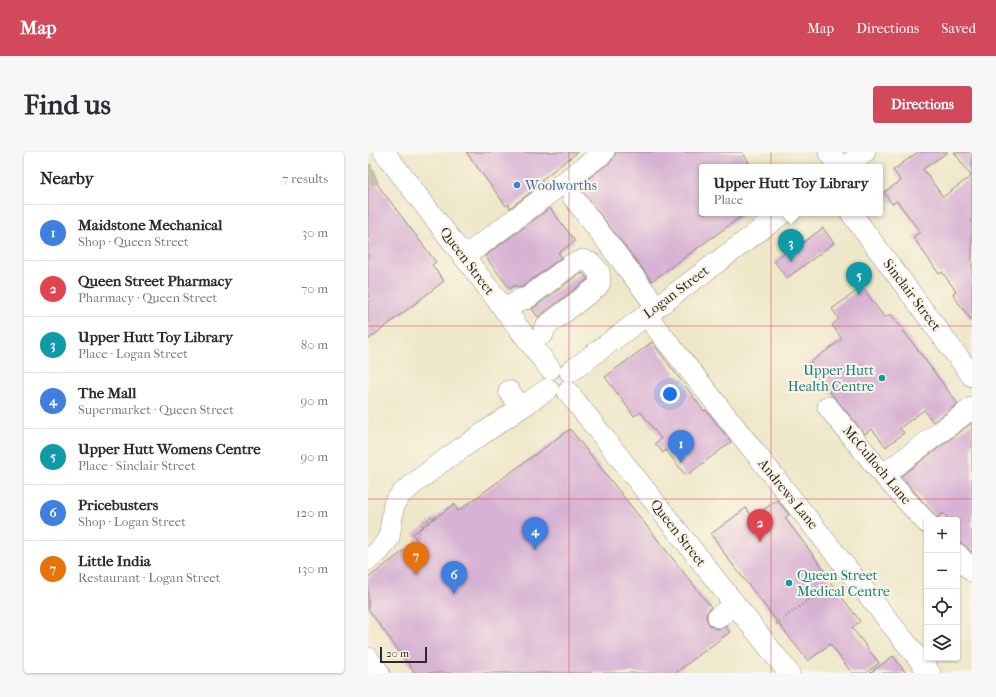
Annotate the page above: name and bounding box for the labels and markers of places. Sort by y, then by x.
place label: Woolworths [524,177,597,194]
marker: Woolworths [512,180,522,190]
pin: 3 [778,229,804,262]
pin: 5 [846,262,872,295]
place label: Upper Hutt Health Centre [788,362,874,395]
marker: Upper Hutt Health Centre [877,373,887,383]
pin: 1 [668,430,694,463]
pin: 2 [747,509,773,542]
pin: 4 [522,517,548,550]
pin: 7 [403,542,429,575]
pin: 6 [441,561,467,594]
place label: Queen Street Medical Centre [797,567,890,600]
marker: Queen Street Medical Centre [784,578,794,588]

